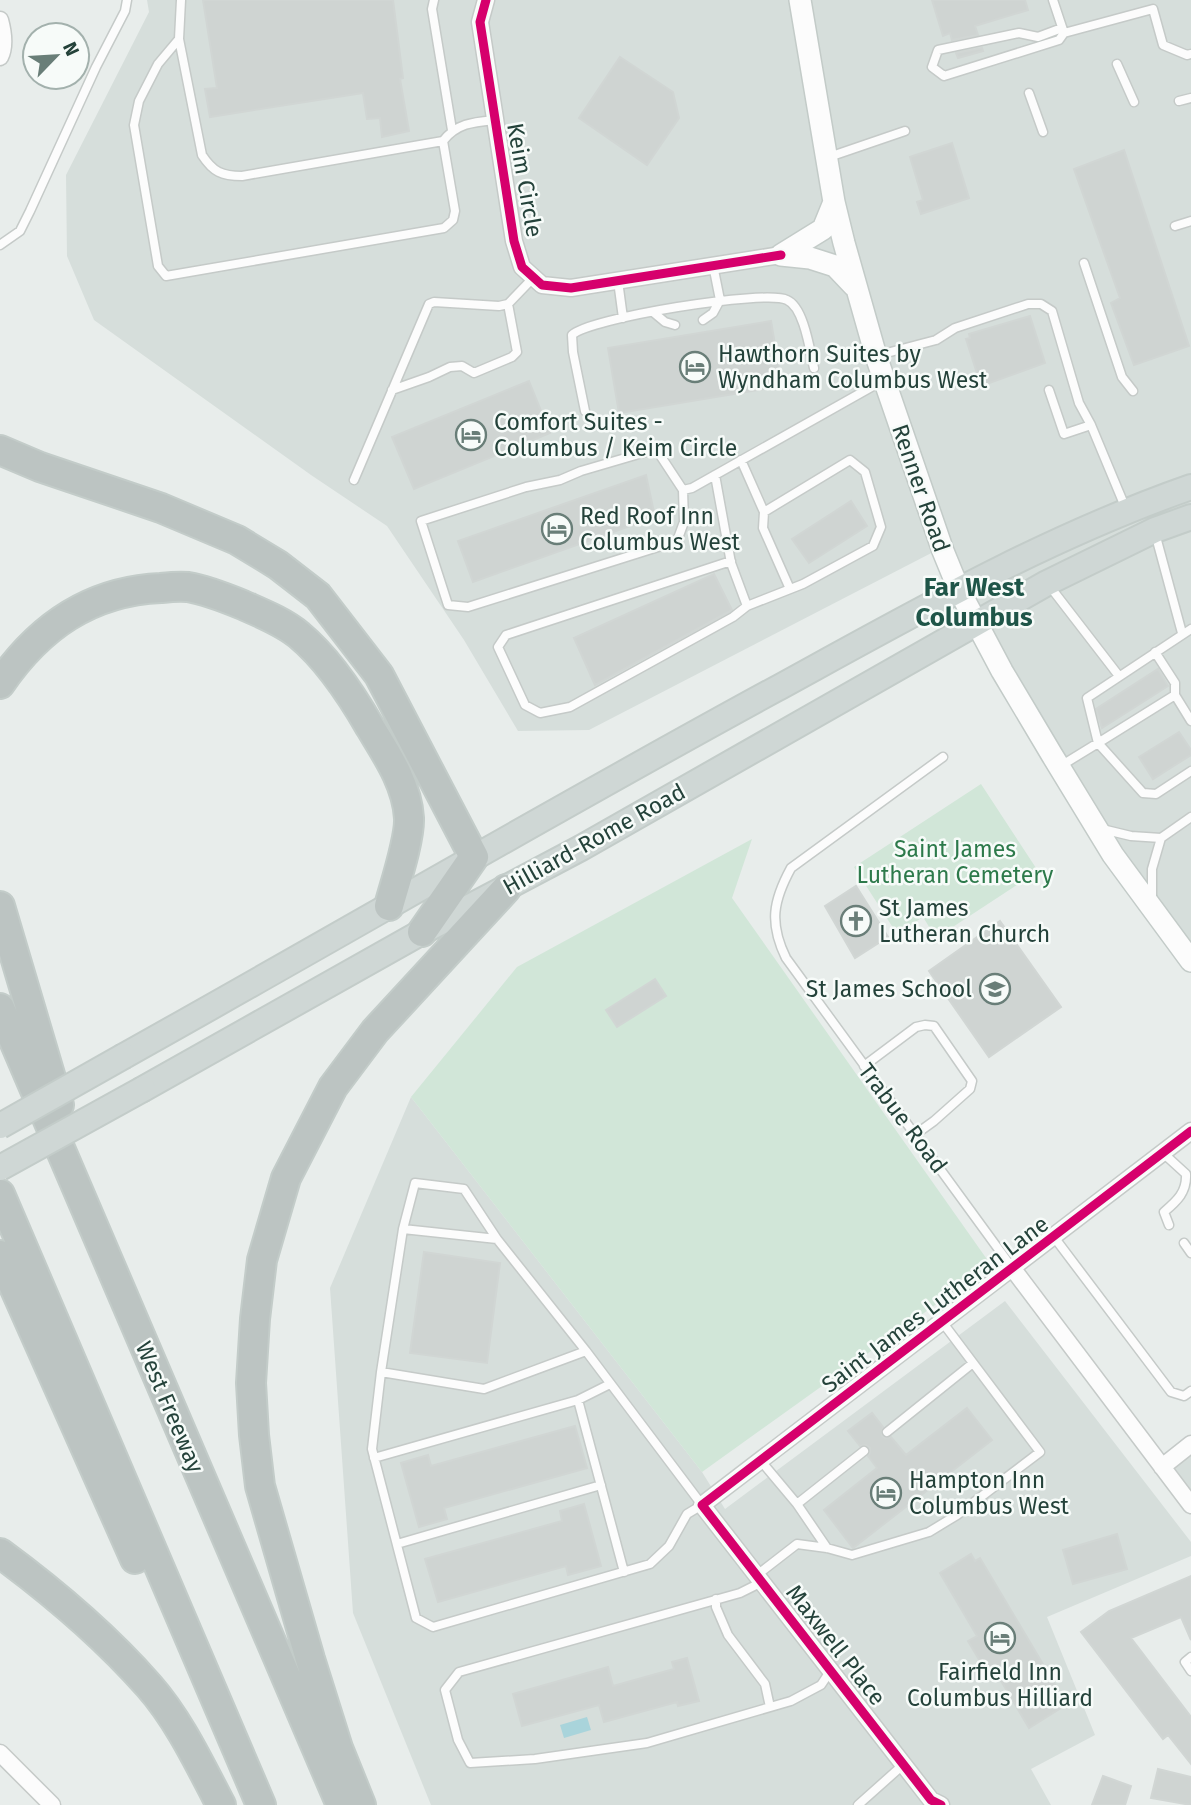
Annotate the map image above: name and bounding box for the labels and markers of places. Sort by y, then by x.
place label: Hawthorn Suites by Wyndham Columbus West [718,340,988,394]
hotel icon: Hawthorn Suites by Wyndham Columbus West [678,350,712,384]
place label: Comfort Suites - Columbus / Keim Circle [494,408,737,462]
hotel icon: Comfort Suites - Columbus / Keim Circle [454,418,488,452]
place label: Red Roof Inn Columbus West [580,502,741,556]
hotel icon: Red Roof Inn Columbus West [540,512,574,546]
place label: St James Lutheran Church [879,894,1050,948]
church icon: St James Lutheran Church [839,904,873,938]
school or university icon: St James School [978,972,1012,1006]
place label: St James School [806,975,972,1003]
place label: Hampton Inn Columbus West [909,1466,1070,1520]
hotel icon: Hampton Inn Columbus West [869,1476,903,1510]
hotel icon: Fairfield Inn Columbus Hilliard [983,1621,1017,1655]
place label: Fairfield Inn Columbus Hilliard [907,1658,1093,1712]

